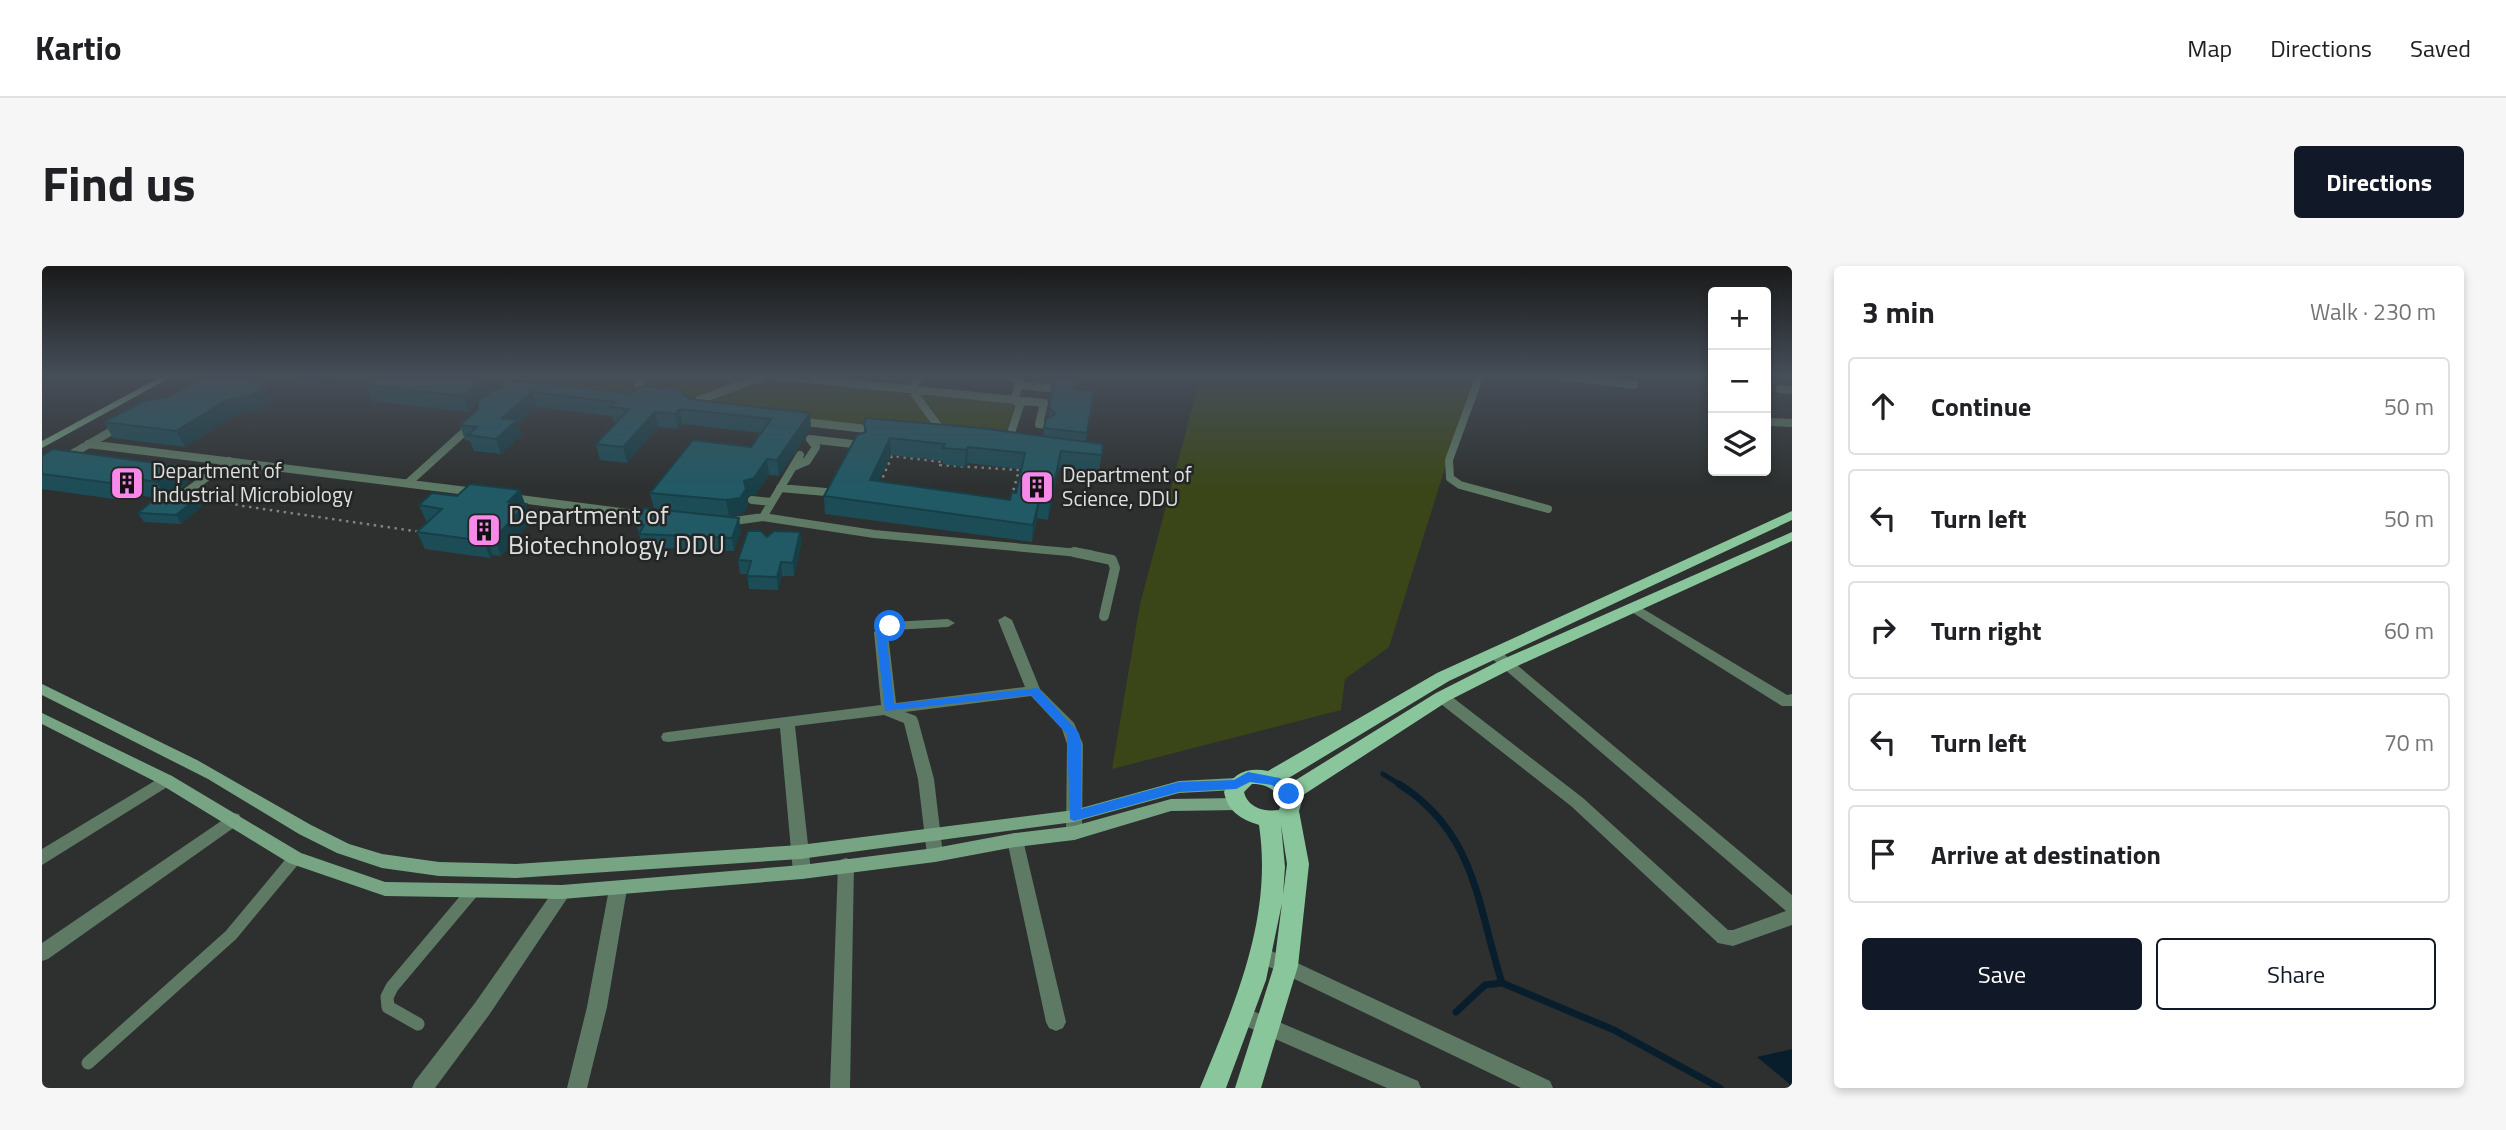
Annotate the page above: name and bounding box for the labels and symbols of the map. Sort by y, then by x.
place label: Department of Industrial Microbiology [152,454,353,510]
place label: Department of Science, DDU [1062,458,1192,514]
building icon: Department of Industrial Microbiology [108,464,146,502]
building icon: Department of Science, DDU [1018,468,1056,506]
place label: Department of Biotechnology, DDU [508,495,725,564]
building icon: Department of Biotechnology, DDU [465,511,503,549]
route start [874,610,905,641]
route end [1273,778,1304,809]

